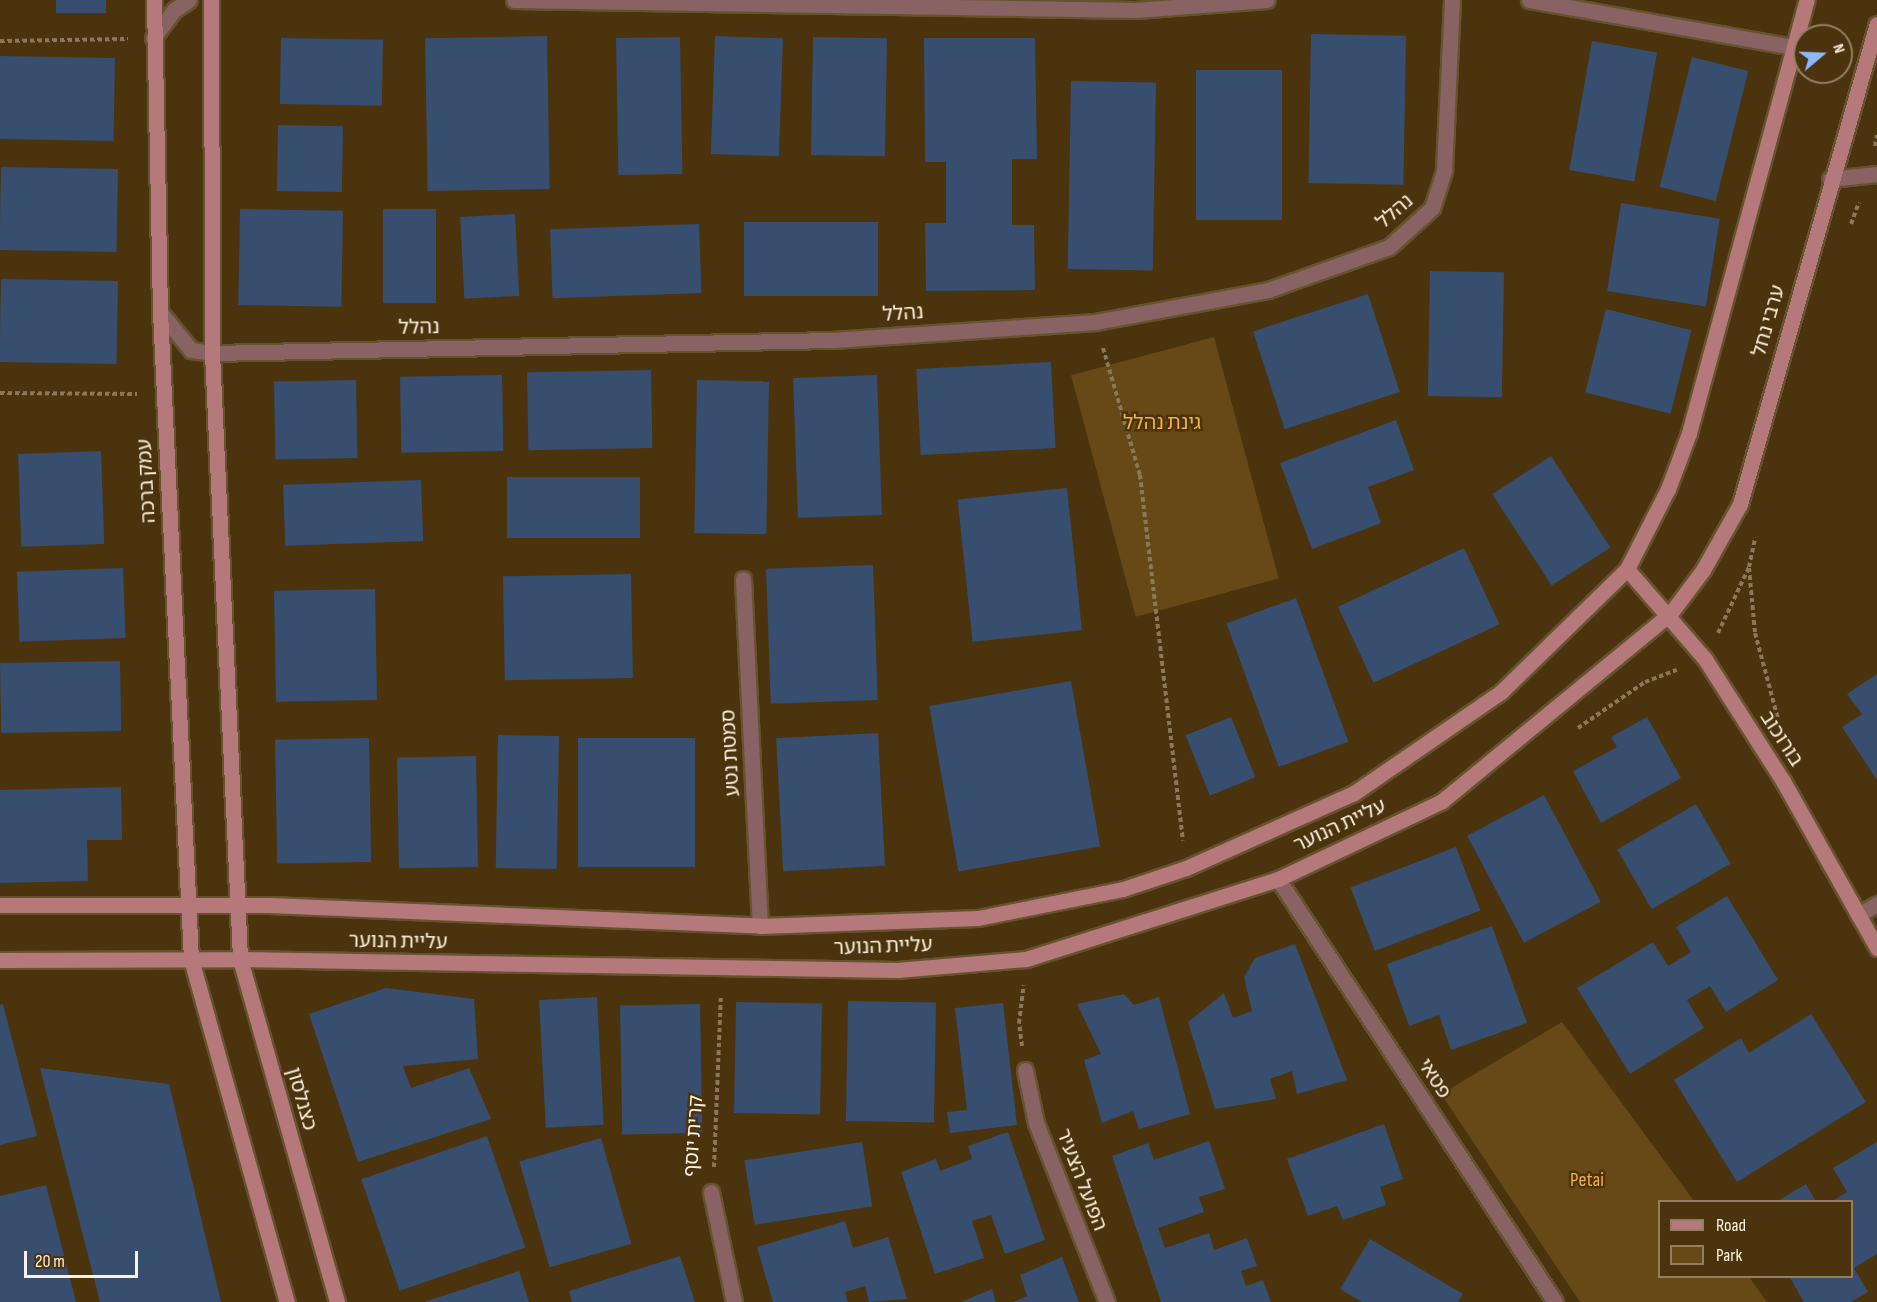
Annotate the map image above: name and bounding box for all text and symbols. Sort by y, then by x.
north arrow [1793,24,1853,84]
text: N [1828,41,1849,56]
street label: נהלל [1372,189,1418,235]
street label: ערבי נחל [1747,282,1791,360]
street label: נהלל [882,301,924,327]
street label: נהלל [398,316,440,340]
park label: גינת נהלל [1123,411,1201,435]
street label: עמק ברכה [133,438,161,524]
street label: בורוכוב [1754,707,1808,771]
street label: סמטת נטע [717,709,745,797]
street label: עליית הנוער [1290,794,1390,858]
street label: עליית הנוער [348,929,448,955]
street label: עליית הנוער [833,933,933,961]
street label: פטאי [1412,1055,1456,1103]
street label: כצנלסון [281,1065,321,1133]
street label: קרית יוסף [679,1094,709,1178]
street label: הפועל הצעיר [1051,1126,1111,1234]
park label: Petai [1570,1168,1604,1192]
legend [1658,1200,1853,1278]
text: Road [1716,1215,1746,1236]
scale bar [27,1239,141,1277]
text: Park [1716,1245,1742,1266]
text: 20 m [35,1251,65,1272]

